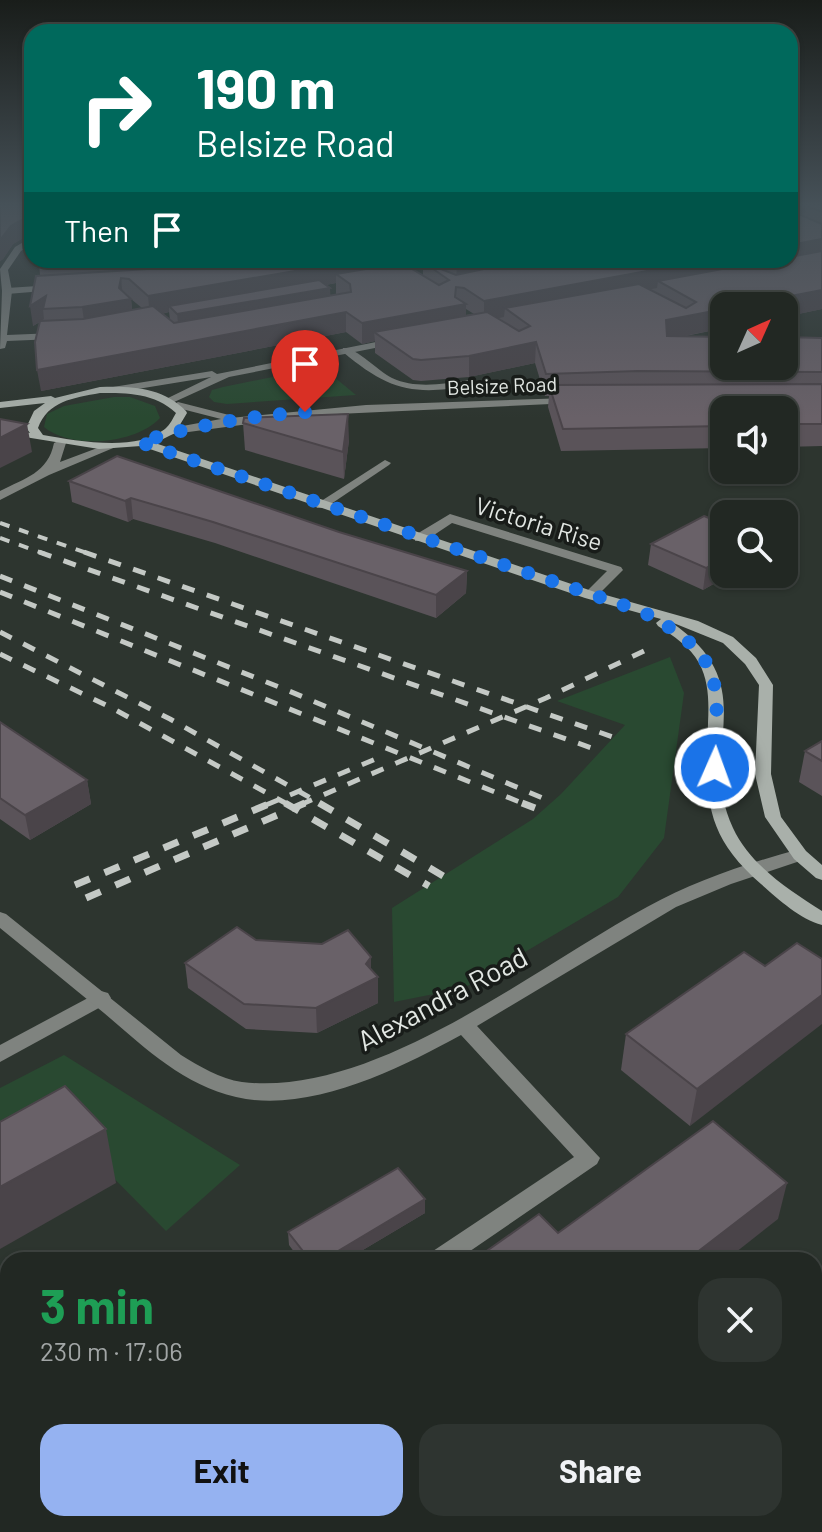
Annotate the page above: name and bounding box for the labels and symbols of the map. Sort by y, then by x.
north arrow [710,292,798,380]
pin [271,330,339,412]
street label: Belsize Road [446,371,558,399]
street label: Victoria Rise [472,490,606,556]
position arrow [673,726,757,810]
street label: Alexandra Road [351,939,533,1057]

